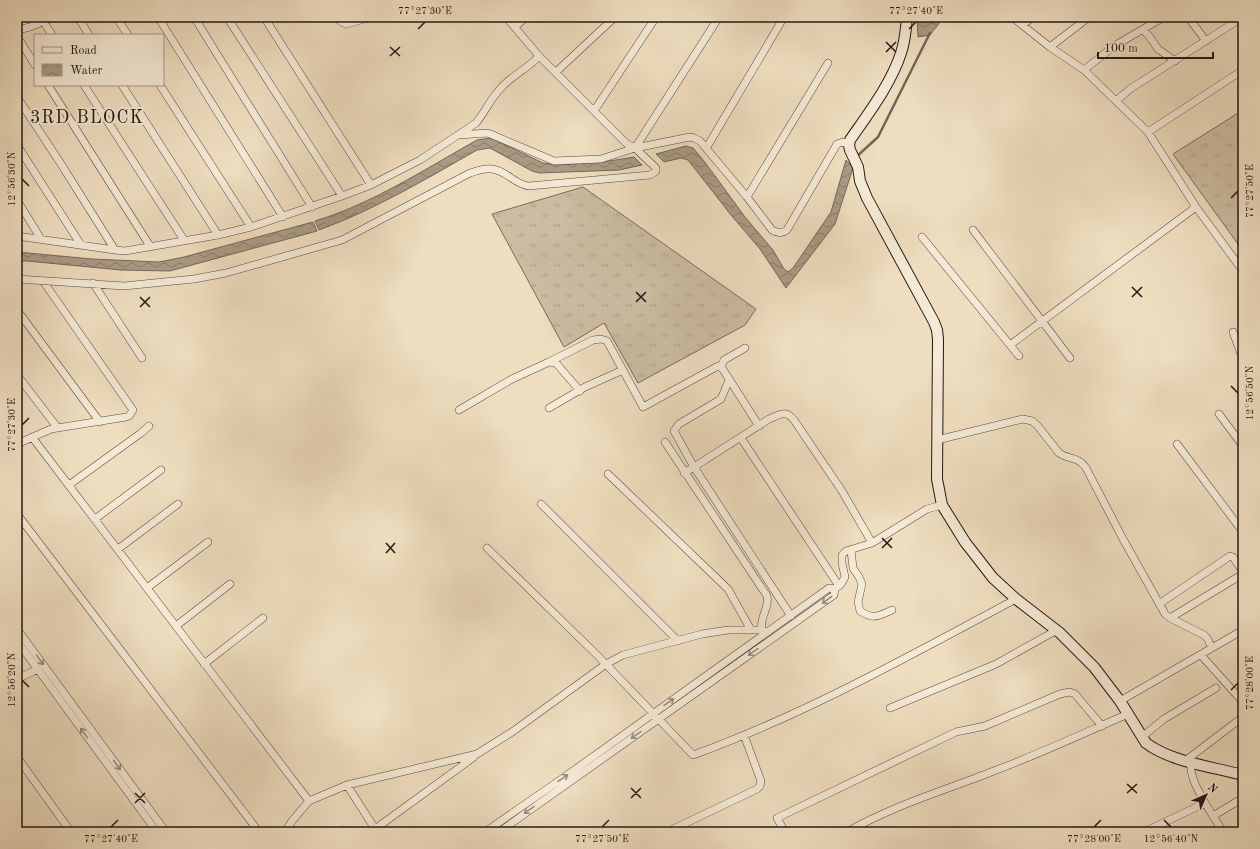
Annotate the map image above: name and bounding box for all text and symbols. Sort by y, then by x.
text: 77°27'30"E [398,6,452,16]
text: 77°27'40"E [889,6,943,16]
legend [34,34,164,86]
scale bar [1098,34,1213,60]
text: 100 m [1104,43,1138,55]
text: Road [70,45,97,57]
text: Water [70,65,103,77]
district label: 3RD BLOCK [30,109,144,127]
text: 12°56'30"N [7,151,17,206]
text: 77°27'50"E [1245,164,1255,218]
text: 12°56'50"N [1245,365,1255,420]
text: 77°27'30"E [7,398,17,452]
one-way arrow [822,596,833,604]
one-way arrow [748,648,759,656]
text: 12°56'20"N [7,652,17,707]
one-way arrow [36,655,44,666]
text: 77°28'00"E [1245,656,1255,710]
one-way arrow [663,698,674,706]
one-way arrow [80,727,88,738]
one-way arrow [630,731,641,739]
one-way arrow [113,760,121,771]
one-way arrow [557,774,568,782]
north arrow [1186,775,1226,815]
text: N [1205,782,1219,796]
one-way arrow [524,806,535,814]
text: 77°27'40"E [84,834,138,844]
text: 77°27'50"E [575,834,629,844]
text: 77°28'00"E [1067,834,1121,844]
text: 12°56'40"N [1144,834,1199,844]

